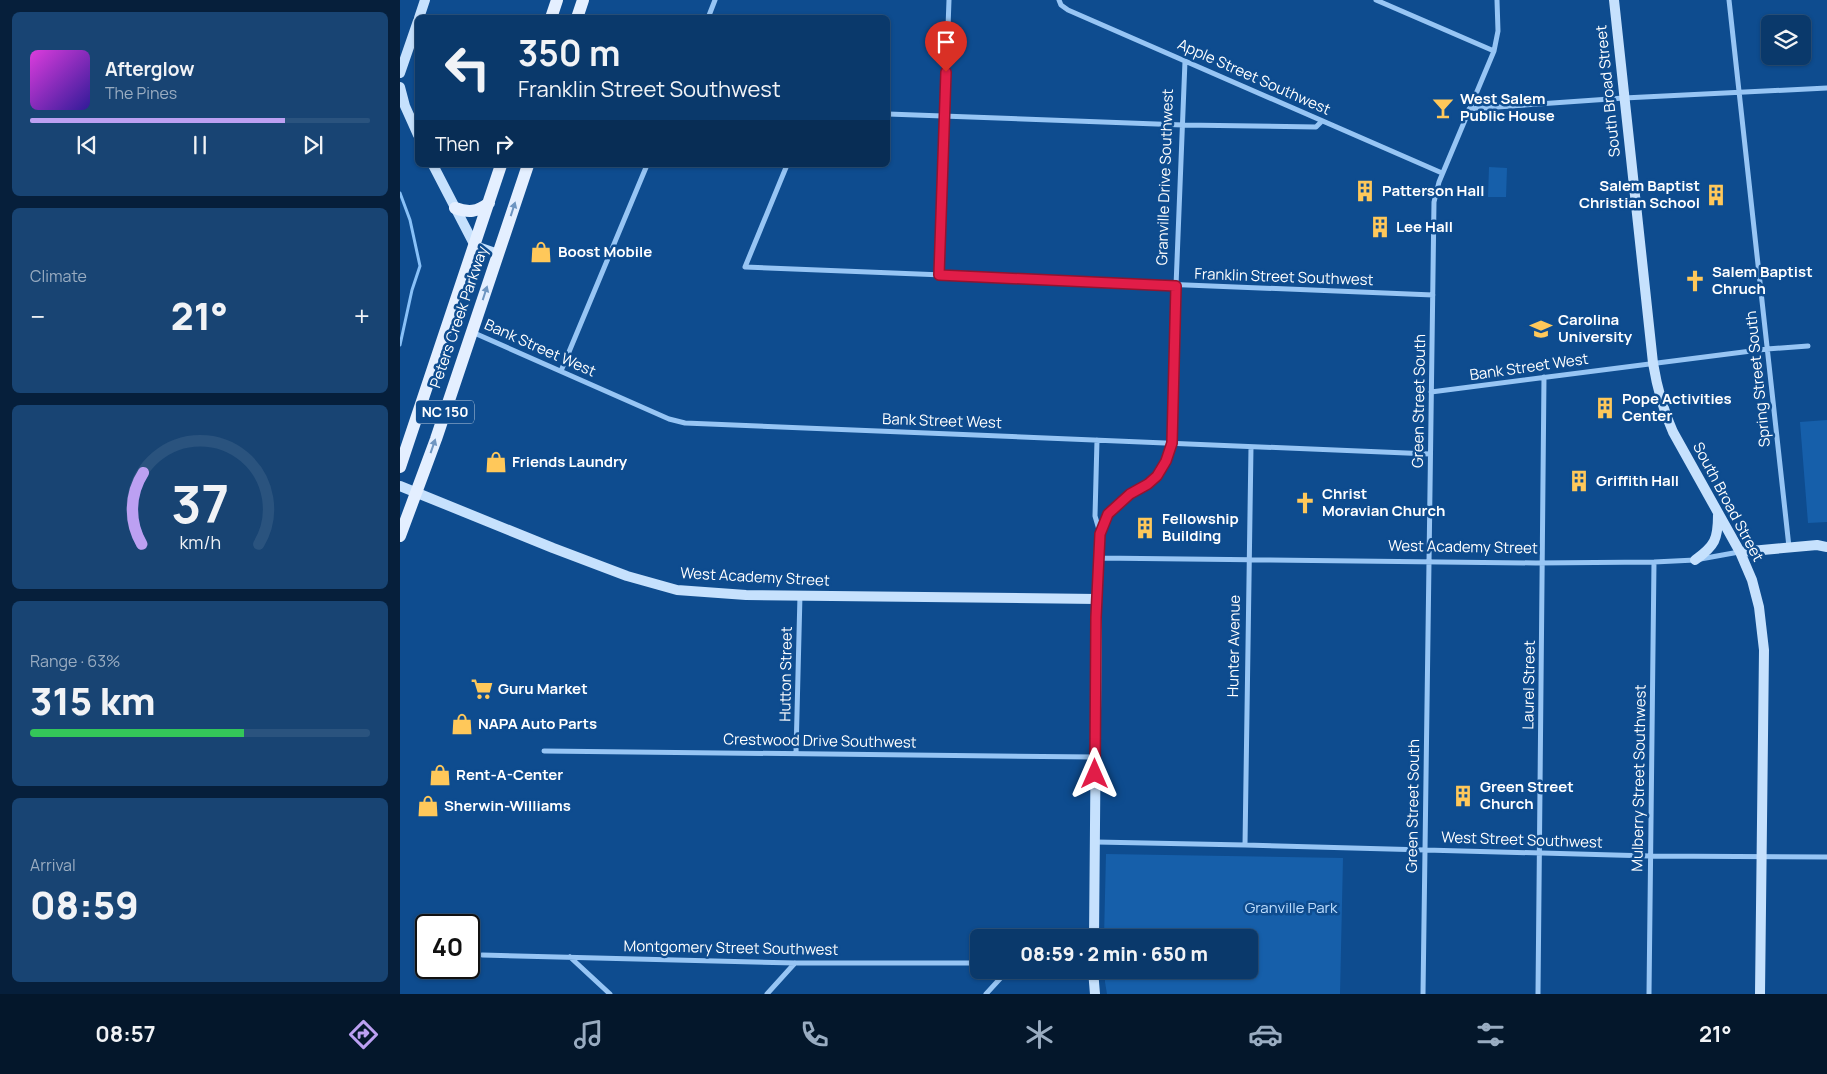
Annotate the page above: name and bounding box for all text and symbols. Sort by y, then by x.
map controls [1761,15,1811,65]
button: layers [1761,15,1811,65]
pin [925,21,967,72]
street label: South Broad Street [1590,24,1625,158]
icon: arrive [932,28,960,56]
text: 350 m [518,29,620,77]
street label: Apple Street Southwest [1174,33,1334,120]
icon: left [435,35,500,100]
text: Afterglow [105,56,194,82]
text: Franklin Street Southwest [518,74,781,104]
text: The Pines [105,82,177,104]
street label: Granville Drive Southwest [1151,88,1178,266]
place label: West Salem Public House [1460,88,1555,126]
bar icon: West Salem Public House [1430,95,1456,121]
icon: right [490,130,518,158]
icon: previous [73,131,101,159]
icon: pause [186,131,214,159]
icon: next [299,131,327,159]
text: Then [435,131,480,157]
place label: Salem Baptist Christian School [1579,175,1700,213]
building icon: Patterson Hall [1352,178,1378,204]
place label: Patterson Hall [1382,180,1484,201]
building icon: Salem Baptist Christian School [1703,182,1729,208]
one-way arrow [509,202,517,217]
building icon: Lee Hall [1367,214,1393,240]
place label: Lee Hall [1396,216,1453,237]
shop icon: Boost Mobile [528,239,554,265]
place label: Boost Mobile [558,241,652,262]
street label: Peters Creek Parkway [424,243,493,391]
place label: Salem Baptist Chruch [1712,261,1813,299]
street label: Franklin Street Southwest [1194,263,1374,290]
text: Climate [30,265,87,287]
church icon: Salem Baptist Chruch [1682,268,1708,294]
one-way arrow [482,285,489,300]
text: 21° [171,289,228,341]
text: − [30,297,45,335]
text: + [354,297,370,335]
place label: Carolina University [1558,309,1633,347]
street label: Spring Street South [1740,310,1775,448]
street label: Bank Street West [481,314,599,381]
school or university icon: Carolina University [1528,316,1554,342]
street label: Green Street South [1407,334,1430,468]
street label: Bank Street West [1468,348,1590,385]
place label: Pope Activities Center [1622,388,1732,426]
building icon: Pope Activities Center [1592,395,1618,421]
road number: NC 150 [416,401,474,424]
street label: Bank Street West [882,408,1002,433]
one-way arrow [429,438,437,453]
street label: South Broad Street [1688,438,1769,565]
shop icon: Friends Laundry [483,449,509,475]
place label: Friends Laundry [512,451,628,472]
text: 37 [171,468,229,539]
building icon: Griffith Hall [1566,468,1592,494]
place label: Griffith Hall [1596,470,1679,491]
place label: Christ Moravian Church [1322,483,1445,521]
church icon: Christ Moravian Church [1292,490,1318,516]
place label: Fellowship Building [1162,508,1239,546]
building icon: Fellowship Building [1132,515,1158,541]
text: km/h [179,530,221,554]
street label: West Academy Street [1388,535,1538,558]
street label: West Academy Street [680,562,830,591]
street label: Hunter Avenue [1222,594,1245,697]
street label: Hutton Street [774,626,797,722]
street label: Laurel Street [1517,640,1540,730]
text: Range · 63% [30,650,121,672]
text: 315 km [30,674,155,726]
supermarket icon: Guru Market [469,676,495,702]
place label: Guru Market [498,678,588,699]
street label: Mulberry Street Southwest [1626,684,1651,872]
shop icon: NAPA Auto Parts [449,711,475,737]
place label: NAPA Auto Parts [478,713,597,734]
street label: Crestwood Drive Southwest [723,728,917,753]
street label: Green Street South [1401,739,1424,873]
position arrow [1068,747,1120,799]
shop icon: Rent-A-Center [427,762,453,788]
place label: Rent-A-Center [456,764,563,785]
place label: Green Street Church [1480,776,1574,814]
building icon: Green Street Church [1450,783,1476,809]
shop icon: Sherwin-Williams [415,793,441,819]
place label: Sherwin-Williams [444,795,571,816]
street label: West Street Southwest [1441,826,1603,853]
text: Arrival [30,854,76,876]
text: 08:59 [30,878,139,930]
park label: Granville Park [1245,897,1338,918]
speed limit sign: 40 [415,914,480,979]
street label: Montgomery Street Southwest [624,935,839,960]
text: 08:59 · 2 min · 650 m [1020,941,1208,967]
icon: directions [346,1017,381,1052]
icon: music [571,1017,606,1052]
icon: phone [797,1017,832,1052]
icon: climate [1022,1017,1057,1052]
icon: car [1248,1017,1283,1052]
icon: filters [1473,1017,1508,1052]
text: 08:57 [95,1019,155,1049]
text: 21° [1699,1019,1732,1049]

